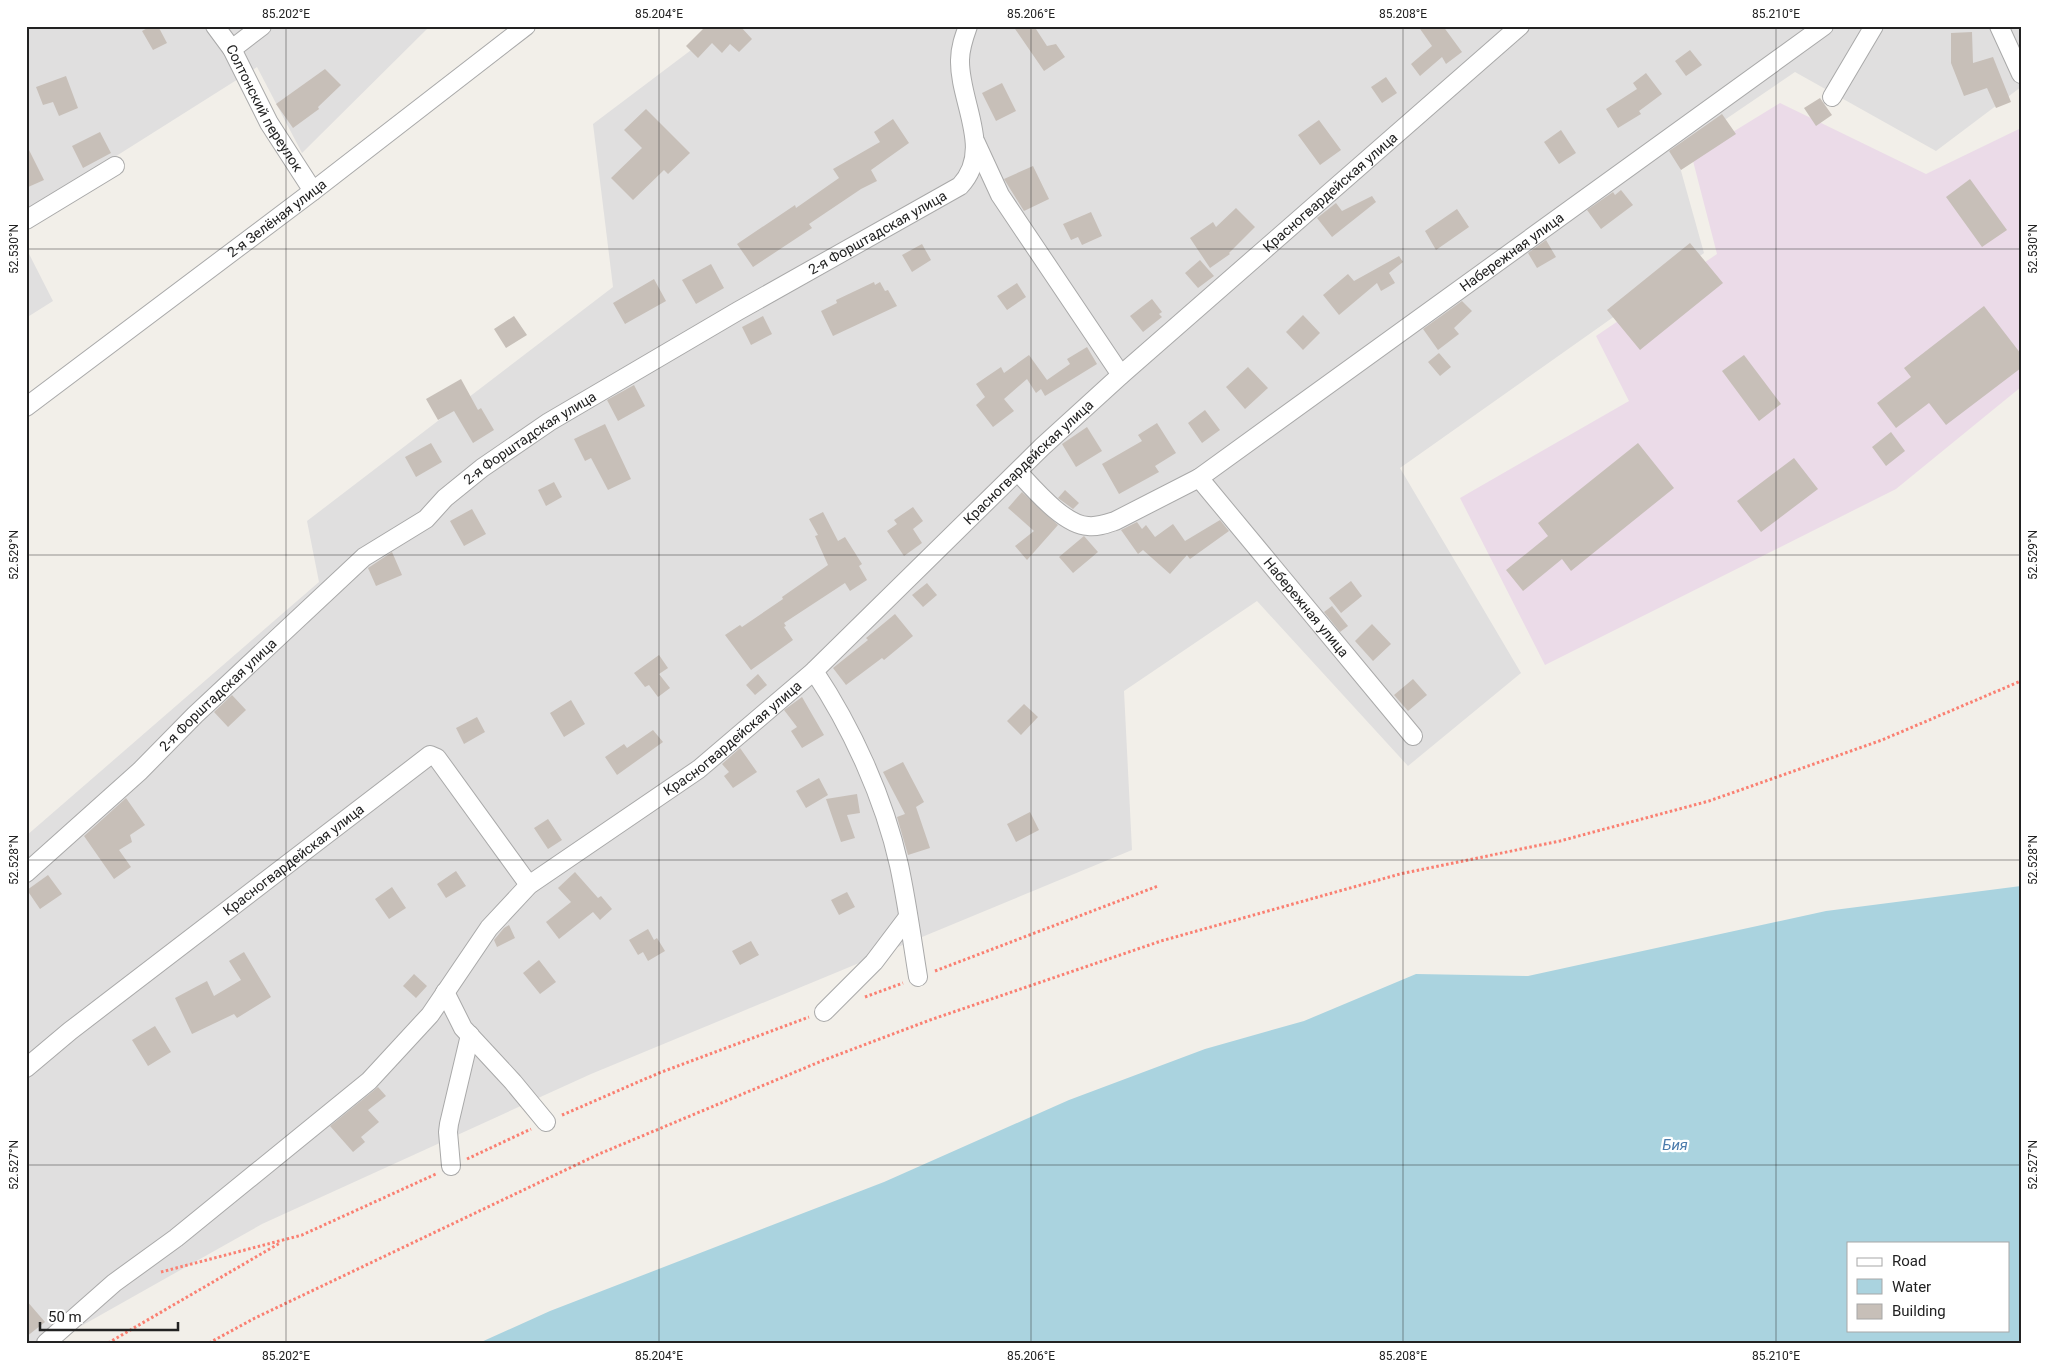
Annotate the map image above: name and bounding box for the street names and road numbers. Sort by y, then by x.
street label: Солтонский переулок [223,42,306,175]
street label: Красногвардейская улица [1260,129,1401,255]
street label: 2-я Зелёная улица [224,176,329,261]
street label: 2-я Форштадская улица [806,187,949,278]
street label: Набережная улица [1457,209,1567,295]
street label: 2-я Форштадская улица [460,388,599,488]
street label: Красногвардейская улица [960,396,1096,528]
street label: Набережная улица [1260,554,1352,660]
street label: 2-я Форштадская улица [156,635,280,754]
street label: Красногвардейская улица [660,677,805,799]
street label: Красногвардейская улица [220,801,367,919]

